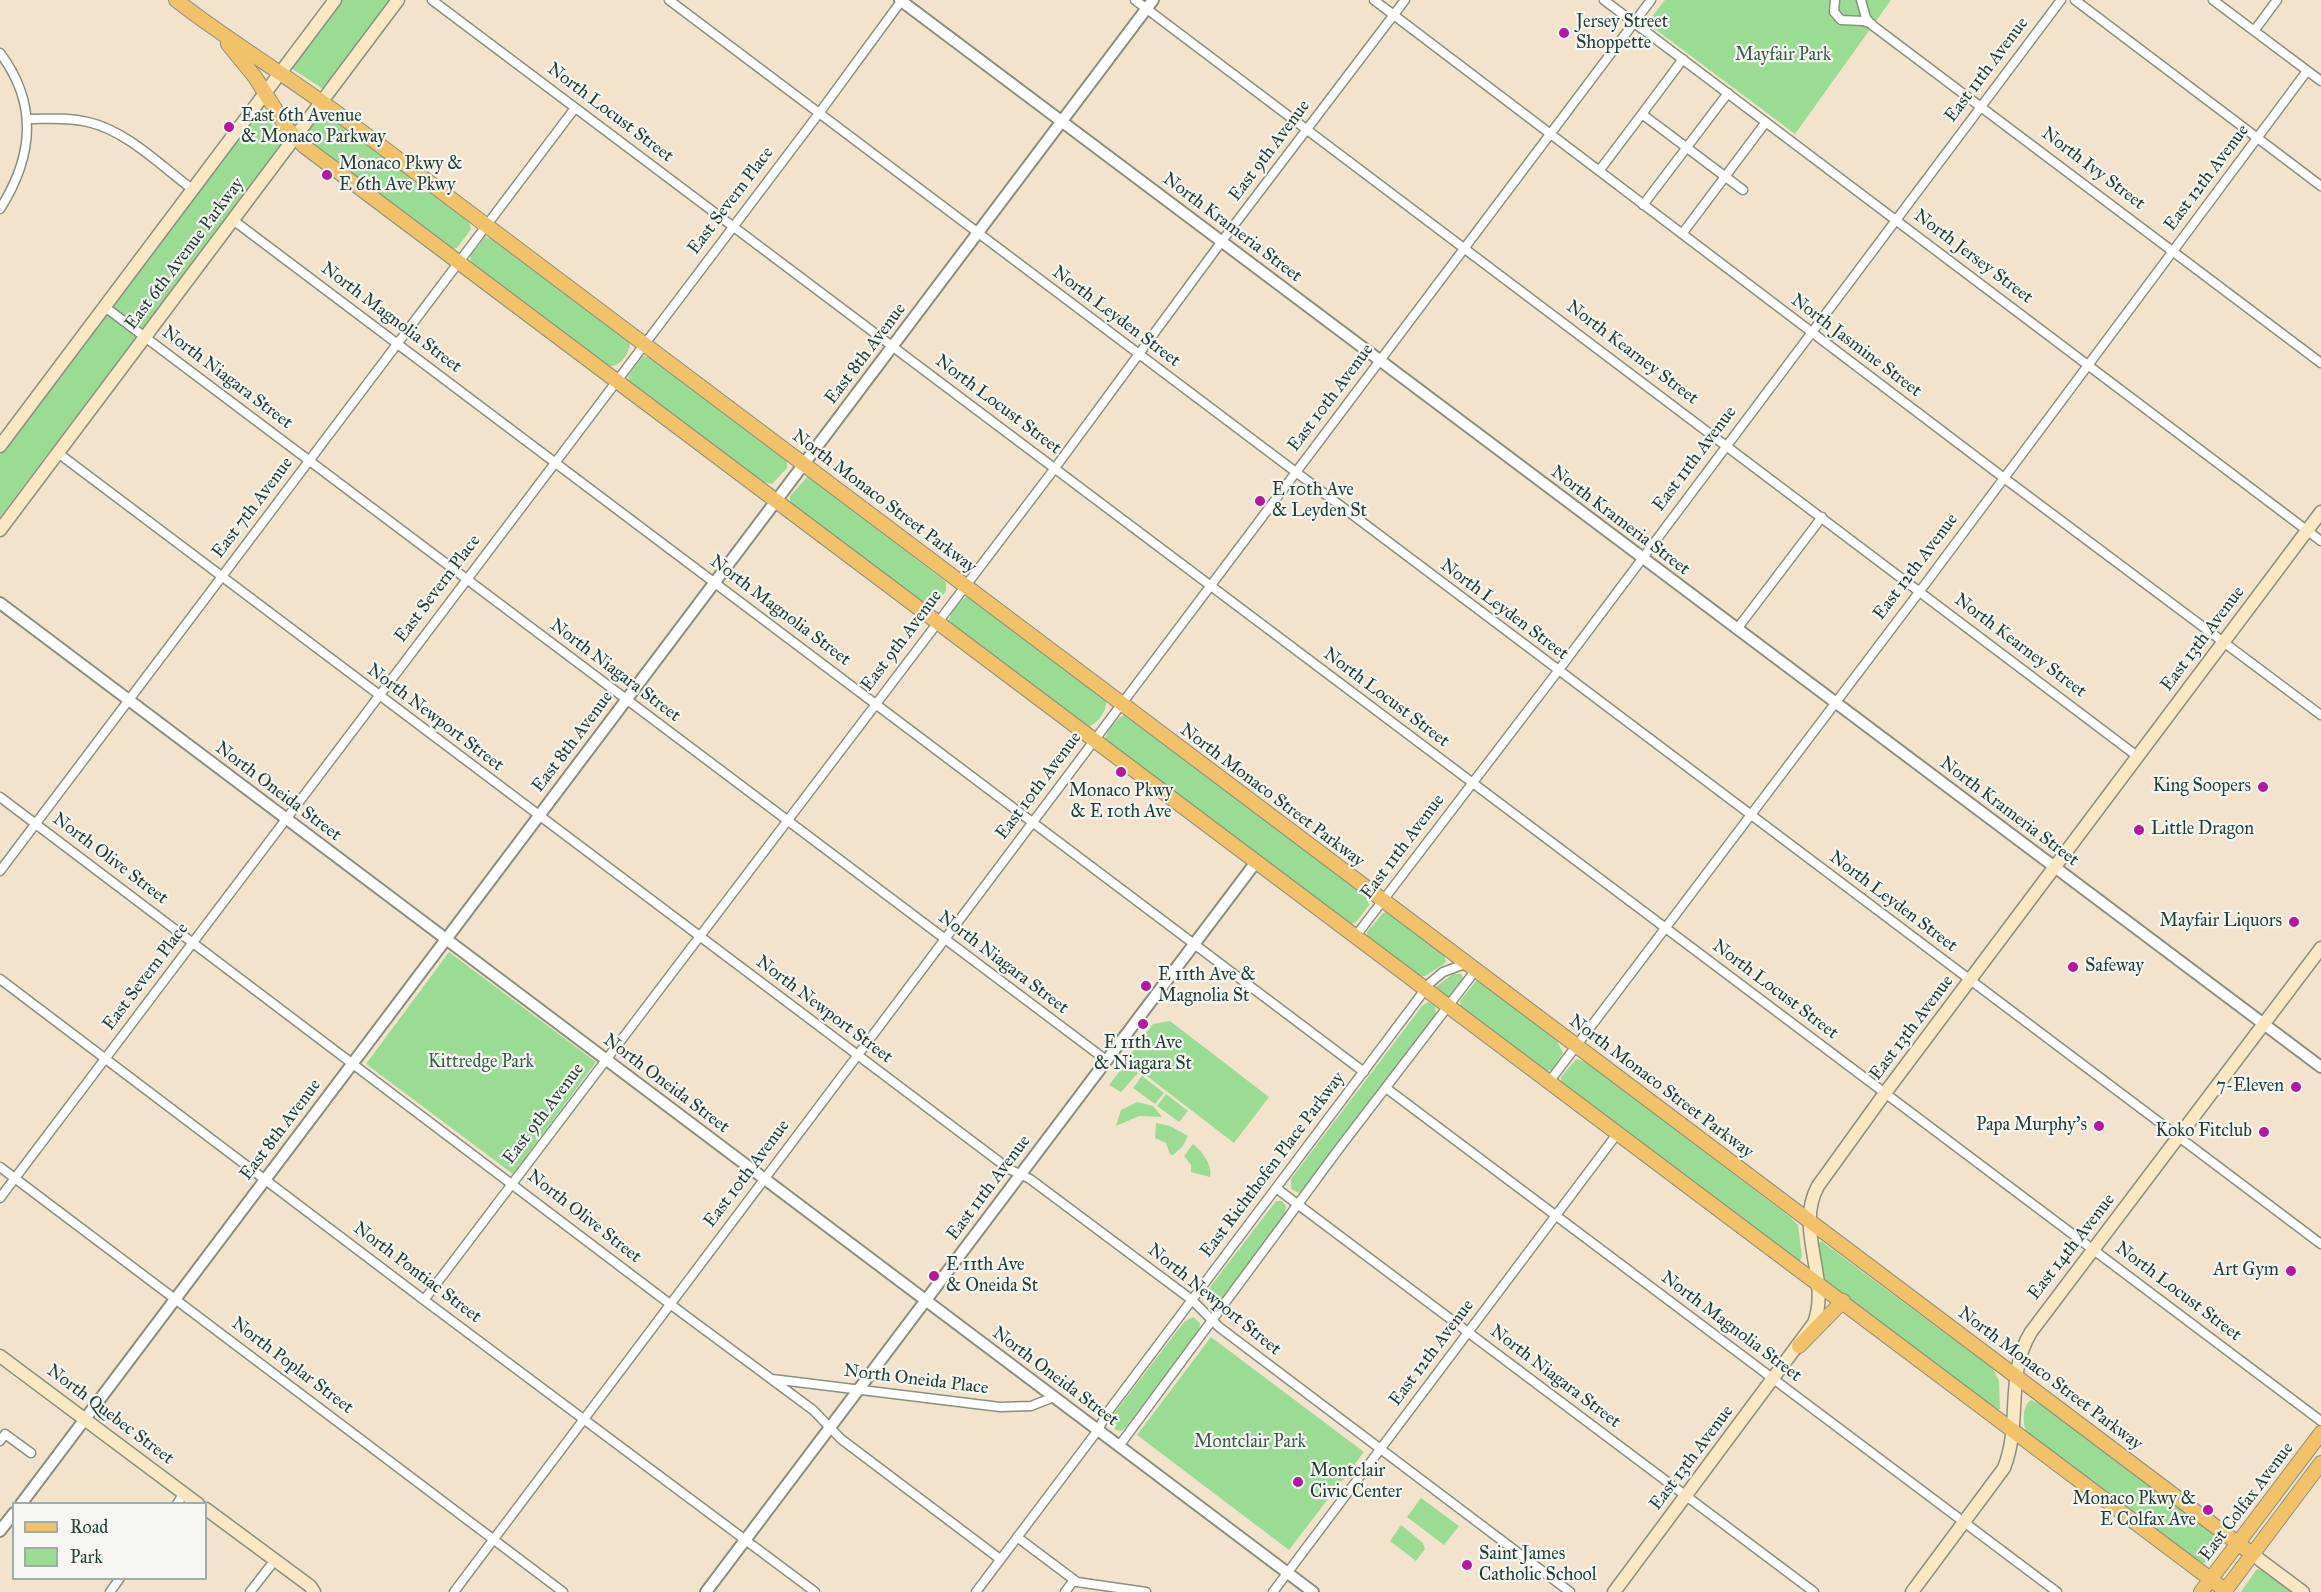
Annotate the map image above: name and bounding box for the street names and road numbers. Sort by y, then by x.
street label: East 11th Avenue [1941,13,2033,127]
street label: North Locust Street [543,59,677,167]
street label: East 9th Avenue [1225,96,1315,206]
street label: East 12th Avenue [2160,121,2254,235]
street label: North Ivy Street [2037,123,2149,215]
street label: East Severn Place [683,143,779,259]
street label: North Krameria Street [1158,169,1306,287]
street label: East 6th Avenue Parkway [121,174,249,334]
street label: North Jersey Street [1909,205,2037,309]
street label: North Magnolia Street [316,258,466,378]
street label: North Leyden Street [1048,262,1184,372]
street label: North Jasmine Street [1786,290,1926,402]
street label: North Kearney Street [1562,296,1702,410]
street label: East 8th Avenue [821,299,911,409]
street label: North Niagara Street [157,322,297,434]
street label: East 10th Avenue [1284,340,1378,456]
street label: North Locust Street [931,351,1065,459]
street label: East 11th Avenue [1649,402,1741,516]
street label: North Monaco Street Parkway [788,426,980,578]
street label: East 7th Avenue [208,453,298,563]
street label: North Krameria Street [1546,462,1694,580]
street label: East 12th Avenue [1869,510,1963,624]
street label: East Severn Place [390,531,486,647]
street label: North Magnolia Street [705,551,855,671]
street label: North Leyden Street [1436,555,1572,665]
street label: East 13th Avenue [2156,582,2250,696]
street label: East 9th Avenue [857,586,947,696]
street label: North Kearney Street [1950,589,2090,703]
street label: North Niagara Street [545,615,685,727]
street label: North Locust Street [1319,644,1453,752]
street label: North Newport Street [363,660,507,776]
street label: East 8th Avenue [528,687,618,797]
street label: North Monaco Street Parkway [1176,720,1368,872]
street label: East 10th Avenue [992,728,1086,844]
street label: North Oneida Street [211,738,345,846]
street label: North Krameria Street [1935,753,2083,871]
street label: East 11th Avenue [1357,790,1449,904]
street label: North Olive Street [48,809,172,909]
street label: North Leyden Street [1825,847,1961,957]
street label: North Niagara Street [933,907,1073,1019]
street label: East Severn Place [98,919,194,1035]
street label: North Locust Street [1708,936,1842,1044]
street label: North Newport Street [752,952,896,1068]
street label: East 13th Avenue [1865,971,1959,1085]
street label: North Monaco Street Parkway [1565,1011,1757,1163]
street label: North Oneida Street [599,1030,733,1138]
street label: East 9th Avenue [499,1059,589,1169]
street label: East Richthofen Place Parkway [1196,1068,1350,1262]
street label: East 8th Avenue [236,1075,326,1185]
street label: East 10th Avenue [700,1116,794,1232]
street label: East 11th Avenue [943,1131,1035,1245]
street label: North Olive Street [523,1166,645,1268]
street label: East 14th Avenue [2024,1190,2120,1304]
street label: North Pontiac Street [349,1218,485,1328]
street label: North Locust Street [2111,1238,2245,1346]
street label: North Newport Street [1143,1240,1285,1360]
street label: North Magnolia Street [1656,1267,1806,1387]
street label: East 12th Avenue [1385,1296,1479,1410]
street label: North Monaco Street Parkway [1954,1303,2146,1455]
street label: North Poplar Street [227,1313,357,1419]
street label: North Niagara Street [1485,1321,1625,1433]
street label: North Oneida Street [988,1323,1122,1431]
street label: North Quebec Street [42,1360,178,1470]
street label: North Oneida Place [843,1360,989,1400]
street label: East 13th Avenue [1645,1401,1739,1515]
street label: East Colfax Avenue [2195,1438,2299,1566]

